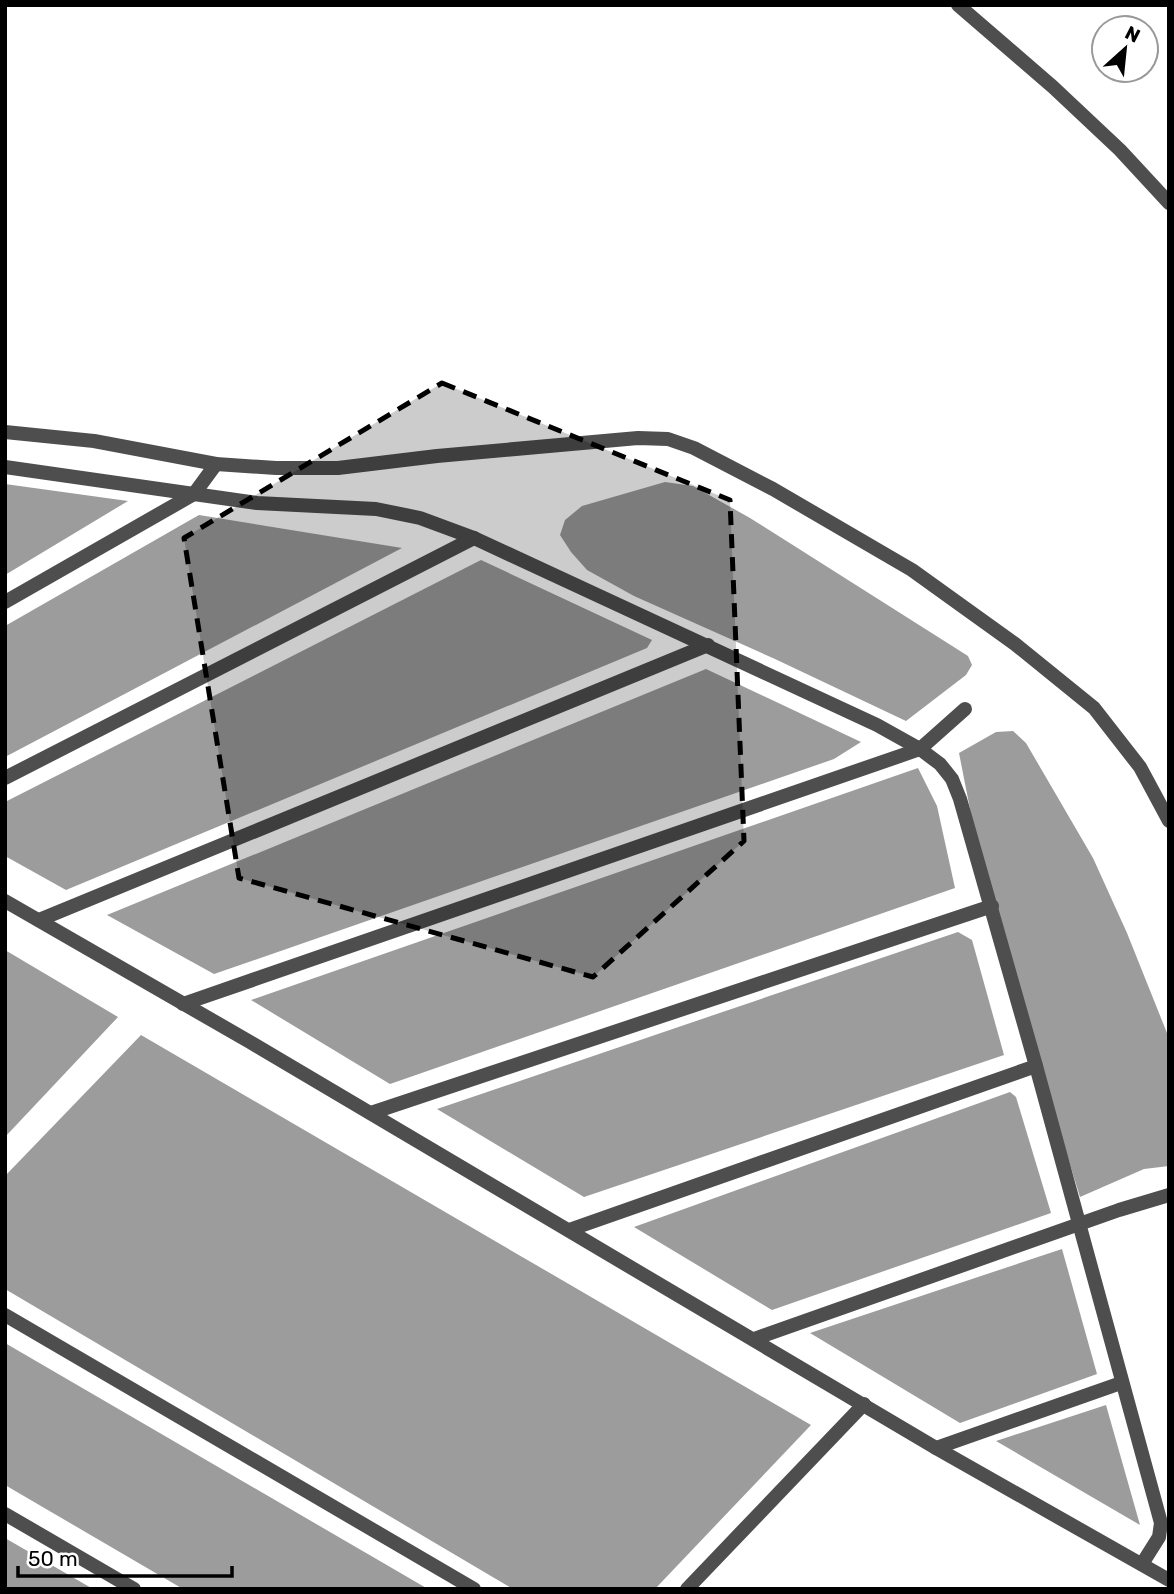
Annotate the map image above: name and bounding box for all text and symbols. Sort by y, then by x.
north arrow [1090,14,1160,84]
text: N [1121,21,1144,48]
scale bar [18,1534,231,1578]
text: 50 m [28,1546,78,1571]

